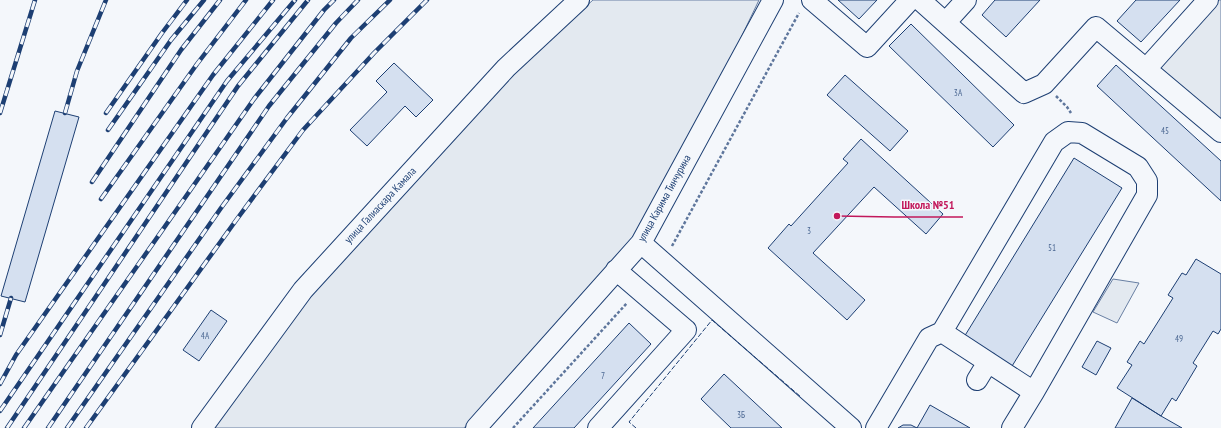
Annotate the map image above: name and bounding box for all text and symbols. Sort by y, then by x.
house number: 3А [954,87,963,98]
house number: 45 [1161,125,1169,136]
street label: улица Карима Тинчурина [634,152,694,244]
street label: улица Галиаскара Камала [341,164,419,246]
callout: Школа №51 [894,193,963,217]
text: Школа №51 [902,197,955,212]
house number: 3 [807,225,811,236]
house number: 51 [1048,242,1056,253]
house number: 4А [201,330,210,341]
house number: 49 [1175,333,1183,344]
house number: 7 [601,370,605,381]
house number: 3Б [737,409,745,420]

